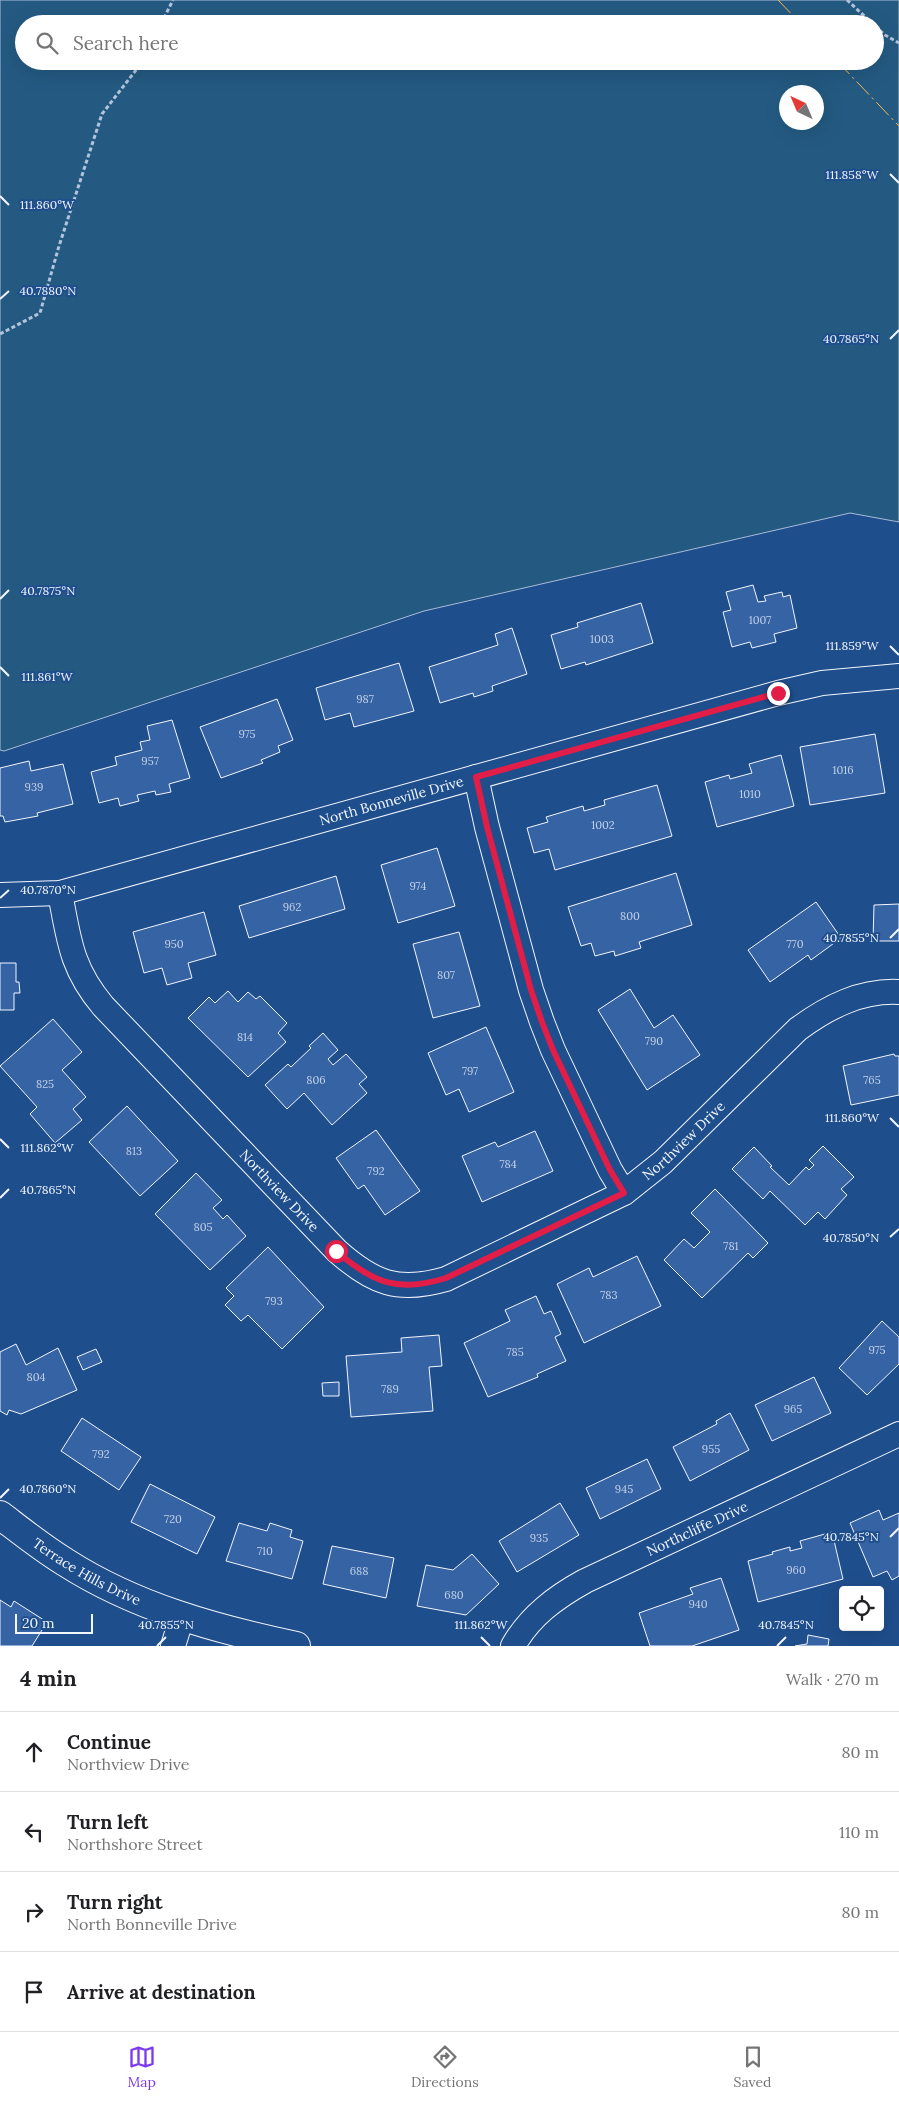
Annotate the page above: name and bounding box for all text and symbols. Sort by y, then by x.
search box [15,15,884,70]
icon: search [33,29,61,57]
text: Search here [73,31,179,55]
north arrow [779,85,824,130]
text: 111.858°W [826,167,879,182]
text: 111.860°W [20,197,75,212]
text: 40.7880°N [20,283,76,298]
text: 40.7865°N [823,331,879,346]
text: 40.7875°N [21,583,75,598]
house number: 1007 [749,613,771,627]
house number: 1003 [590,632,614,646]
text: 111.859°W [825,638,880,653]
text: 111.861°W [22,669,74,684]
route end [767,682,790,705]
house number: 987 [356,692,374,706]
house number: 975 [238,727,256,741]
house number: 957 [141,754,159,768]
house number: 1016 [832,763,854,777]
street label: North Bonneville Drive [317,772,466,829]
house number: 939 [25,780,43,794]
house number: 1010 [739,787,761,801]
house number: 1002 [591,818,615,832]
house number: 974 [410,879,427,893]
text: 40.7870°N [20,882,76,897]
house number: 962 [283,900,301,914]
house number: 800 [620,909,640,923]
text: 40.7855°N [823,930,879,945]
house number: 950 [164,937,184,951]
house number: 770 [787,937,804,951]
house number: 807 [437,968,455,982]
house number: 814 [237,1030,253,1044]
house number: 790 [645,1034,663,1048]
house number: 797 [462,1064,478,1078]
house number: 806 [306,1073,326,1087]
house number: 765 [863,1073,881,1087]
house number: 825 [36,1077,54,1091]
street label: Northview Drive [639,1097,729,1184]
text: 111.860°W [825,1110,880,1125]
text: 111.862°W [21,1140,75,1155]
house number: 813 [126,1144,142,1158]
street label: Northview Drive [236,1146,323,1236]
house number: 784 [499,1157,517,1171]
house number: 792 [367,1164,385,1178]
text: 40.7865°N [20,1182,76,1197]
house number: 805 [193,1220,213,1234]
text: 40.7850°N [823,1230,879,1245]
house number: 781 [723,1239,739,1253]
route start [325,1240,348,1263]
house number: 783 [600,1288,618,1302]
house number: 793 [265,1294,283,1308]
house number: 975 [868,1343,886,1357]
house number: 785 [506,1345,524,1359]
house number: 804 [27,1370,46,1384]
house number: 789 [381,1382,399,1396]
house number: 965 [784,1402,802,1416]
house number: 955 [702,1442,720,1456]
house number: 792 [92,1447,110,1461]
text: 40.7860°N [19,1481,77,1496]
house number: 945 [615,1482,633,1496]
street label: Northcliffe Drive [644,1497,751,1560]
house number: 720 [164,1512,182,1526]
text: 40.7845°N [823,1529,879,1544]
house number: 935 [530,1531,548,1545]
street label: Terrace Hills Drive [29,1534,144,1609]
house number: 710 [257,1544,273,1558]
house number: 960 [786,1563,806,1577]
house number: 688 [350,1564,368,1578]
map controls [839,1586,884,1631]
button: locate [839,1586,884,1631]
house number: 680 [444,1588,464,1602]
house number: 940 [688,1597,708,1611]
scale bar [15,1611,92,1634]
text: 20 m [22,1614,54,1632]
text: 40.7855°N [138,1617,194,1632]
text: 111.862°W [455,1617,509,1632]
text: 40.7845°N [758,1617,814,1632]
text: 4 min [20,1665,77,1692]
text: Walk · 270 m [786,1669,879,1689]
text: Continue [67,1730,151,1754]
icon: ahead [20,1738,48,1766]
text: 80 m [842,1742,879,1762]
text: Northview Drive [67,1754,189,1774]
text: Turn left [67,1810,148,1834]
icon: left [20,1818,48,1846]
text: 110 m [839,1822,879,1842]
text: Northshore Street [67,1834,203,1854]
text: Turn right [67,1890,163,1914]
icon: right [20,1898,48,1926]
text: 80 m [842,1902,879,1922]
text: North Bonneville Drive [67,1914,237,1934]
icon: arrive [20,1978,48,2006]
text: Arrive at destination [67,1980,256,2004]
tab: Map [127,2043,156,2091]
tab: Directions [411,2043,479,2091]
tab: Saved [734,2043,772,2091]

